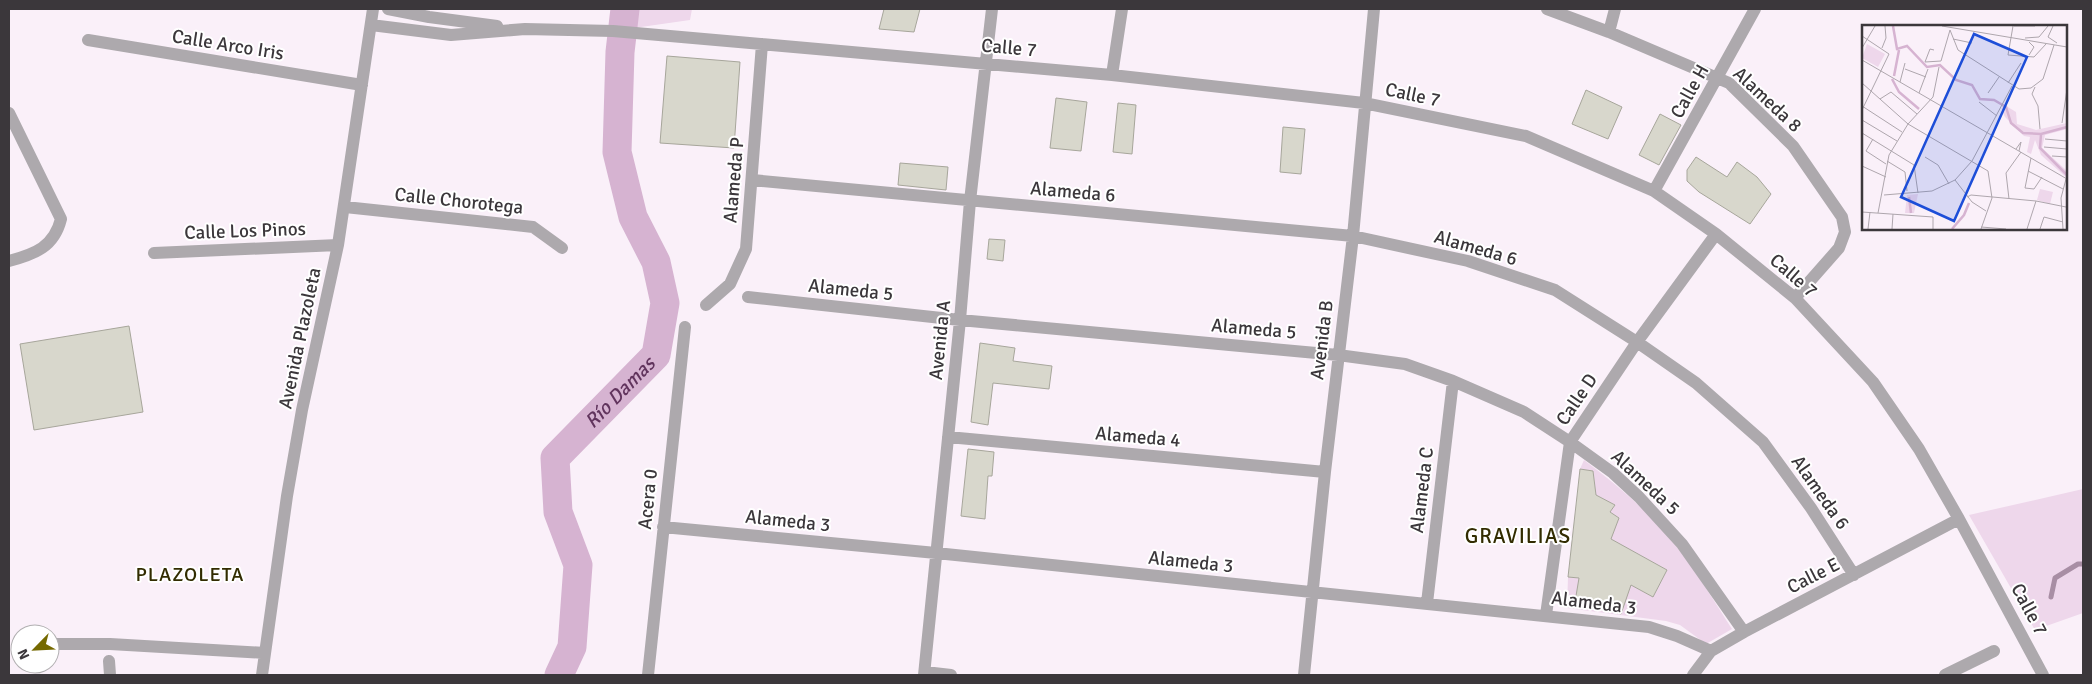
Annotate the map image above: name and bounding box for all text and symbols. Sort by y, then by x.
street label: Calle Arco Iris [170,24,286,66]
inset map [1862,25,2067,230]
street label: Calle 7 [980,34,1038,62]
street label: Calle H [1665,60,1714,123]
street label: Alameda 8 [1728,62,1807,138]
street label: Calle 7 [1383,77,1443,113]
street label: Alameda P [718,136,750,224]
street label: Alameda 6 [1029,176,1117,208]
street label: Calle Chorotega [393,182,524,220]
street label: Calle Los Pinos [184,217,306,245]
street label: Alameda 6 [1431,225,1520,271]
street label: Calle 7 [1764,248,1822,303]
street label: Avenida Plazoleta [273,265,327,411]
street label: Alameda 5 [807,274,895,306]
street label: Avenida A [924,299,956,381]
street label: Avenida B [1305,299,1339,381]
street label: Alameda 5 [1210,313,1298,345]
water label: Río Damas [579,350,662,433]
street label: Calle D [1551,369,1603,430]
street label: Alameda 4 [1094,421,1182,453]
street label: Alameda 5 [1606,445,1685,521]
street label: Alameda C [1405,446,1439,535]
street label: Alameda 6 [1786,451,1855,534]
street label: Acera 0 [633,468,663,531]
street label: Alameda 3 [744,505,832,537]
district label: GRAVILIAS [1465,523,1571,549]
street label: Alameda 3 [1147,546,1235,578]
street label: Calle E [1783,552,1844,599]
district label: PLAZOLETA [135,562,245,587]
street label: Calle 7 [2005,579,2053,640]
street label: Alameda 3 [1550,586,1638,620]
north arrow [10,624,60,674]
text: N [14,646,33,662]

